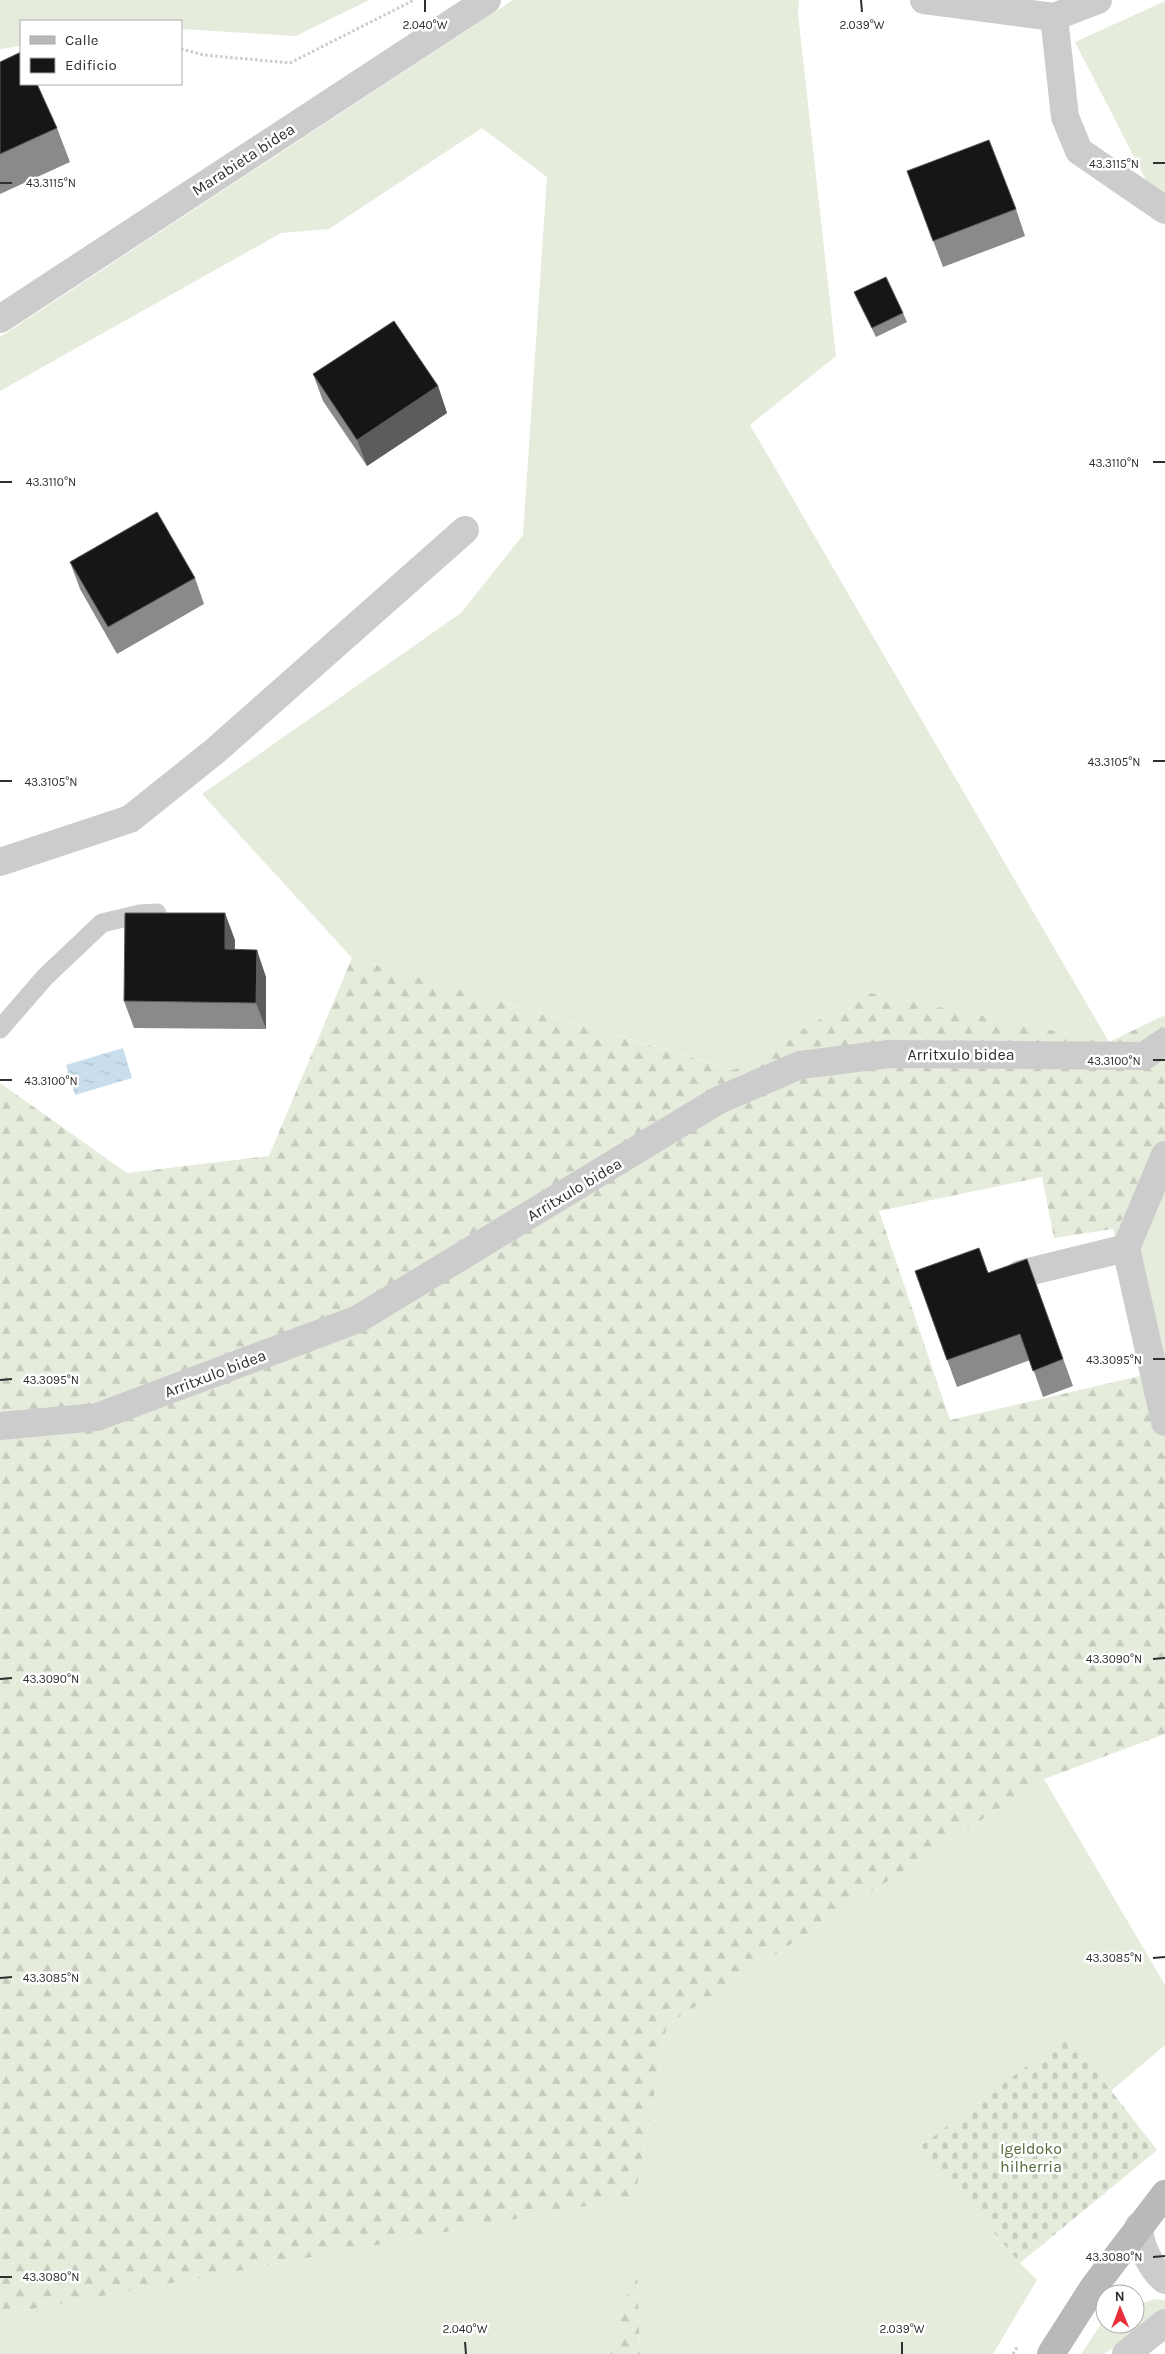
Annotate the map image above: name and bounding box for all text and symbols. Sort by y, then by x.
text: 2.040°W [403,18,448,32]
text: 2.039°W [839,18,885,32]
legend [20,20,182,85]
text: Calle [65,31,99,49]
text: Edificio [65,56,117,74]
street label: Marabieta bidea [188,119,298,200]
text: 43.3115°N [1089,157,1139,171]
text: 43.3115°N [26,176,76,190]
text: 43.3110°N [1089,456,1139,470]
text: 43.3110°N [26,475,76,489]
text: 43.3105°N [1087,755,1141,769]
text: 43.3105°N [24,775,78,789]
street label: Arritxulo bidea [907,1045,1015,1064]
text: 43.3100°N [1087,1054,1141,1068]
text: 43.3100°N [24,1074,78,1088]
street label: Arritxulo bidea [523,1154,625,1225]
street label: Arritxulo bidea [162,1345,269,1402]
text: 43.3095°N [1086,1353,1142,1367]
text: 43.3095°N [23,1373,79,1387]
text: 43.3090°N [1086,1652,1142,1666]
text: 43.3090°N [23,1672,79,1686]
text: 43.3085°N [1086,1951,1142,1965]
text: 43.3085°N [23,1971,79,1985]
park label: Igeldoko hilherria [1000,2139,1062,2176]
text: 43.3080°N [1086,2250,1142,2264]
text: 43.3080°N [23,2270,79,2284]
north arrow [1095,2284,1145,2334]
text: N [1115,2288,1125,2305]
text: 2.040°W [443,2322,488,2336]
text: 2.039°W [879,2322,925,2336]

